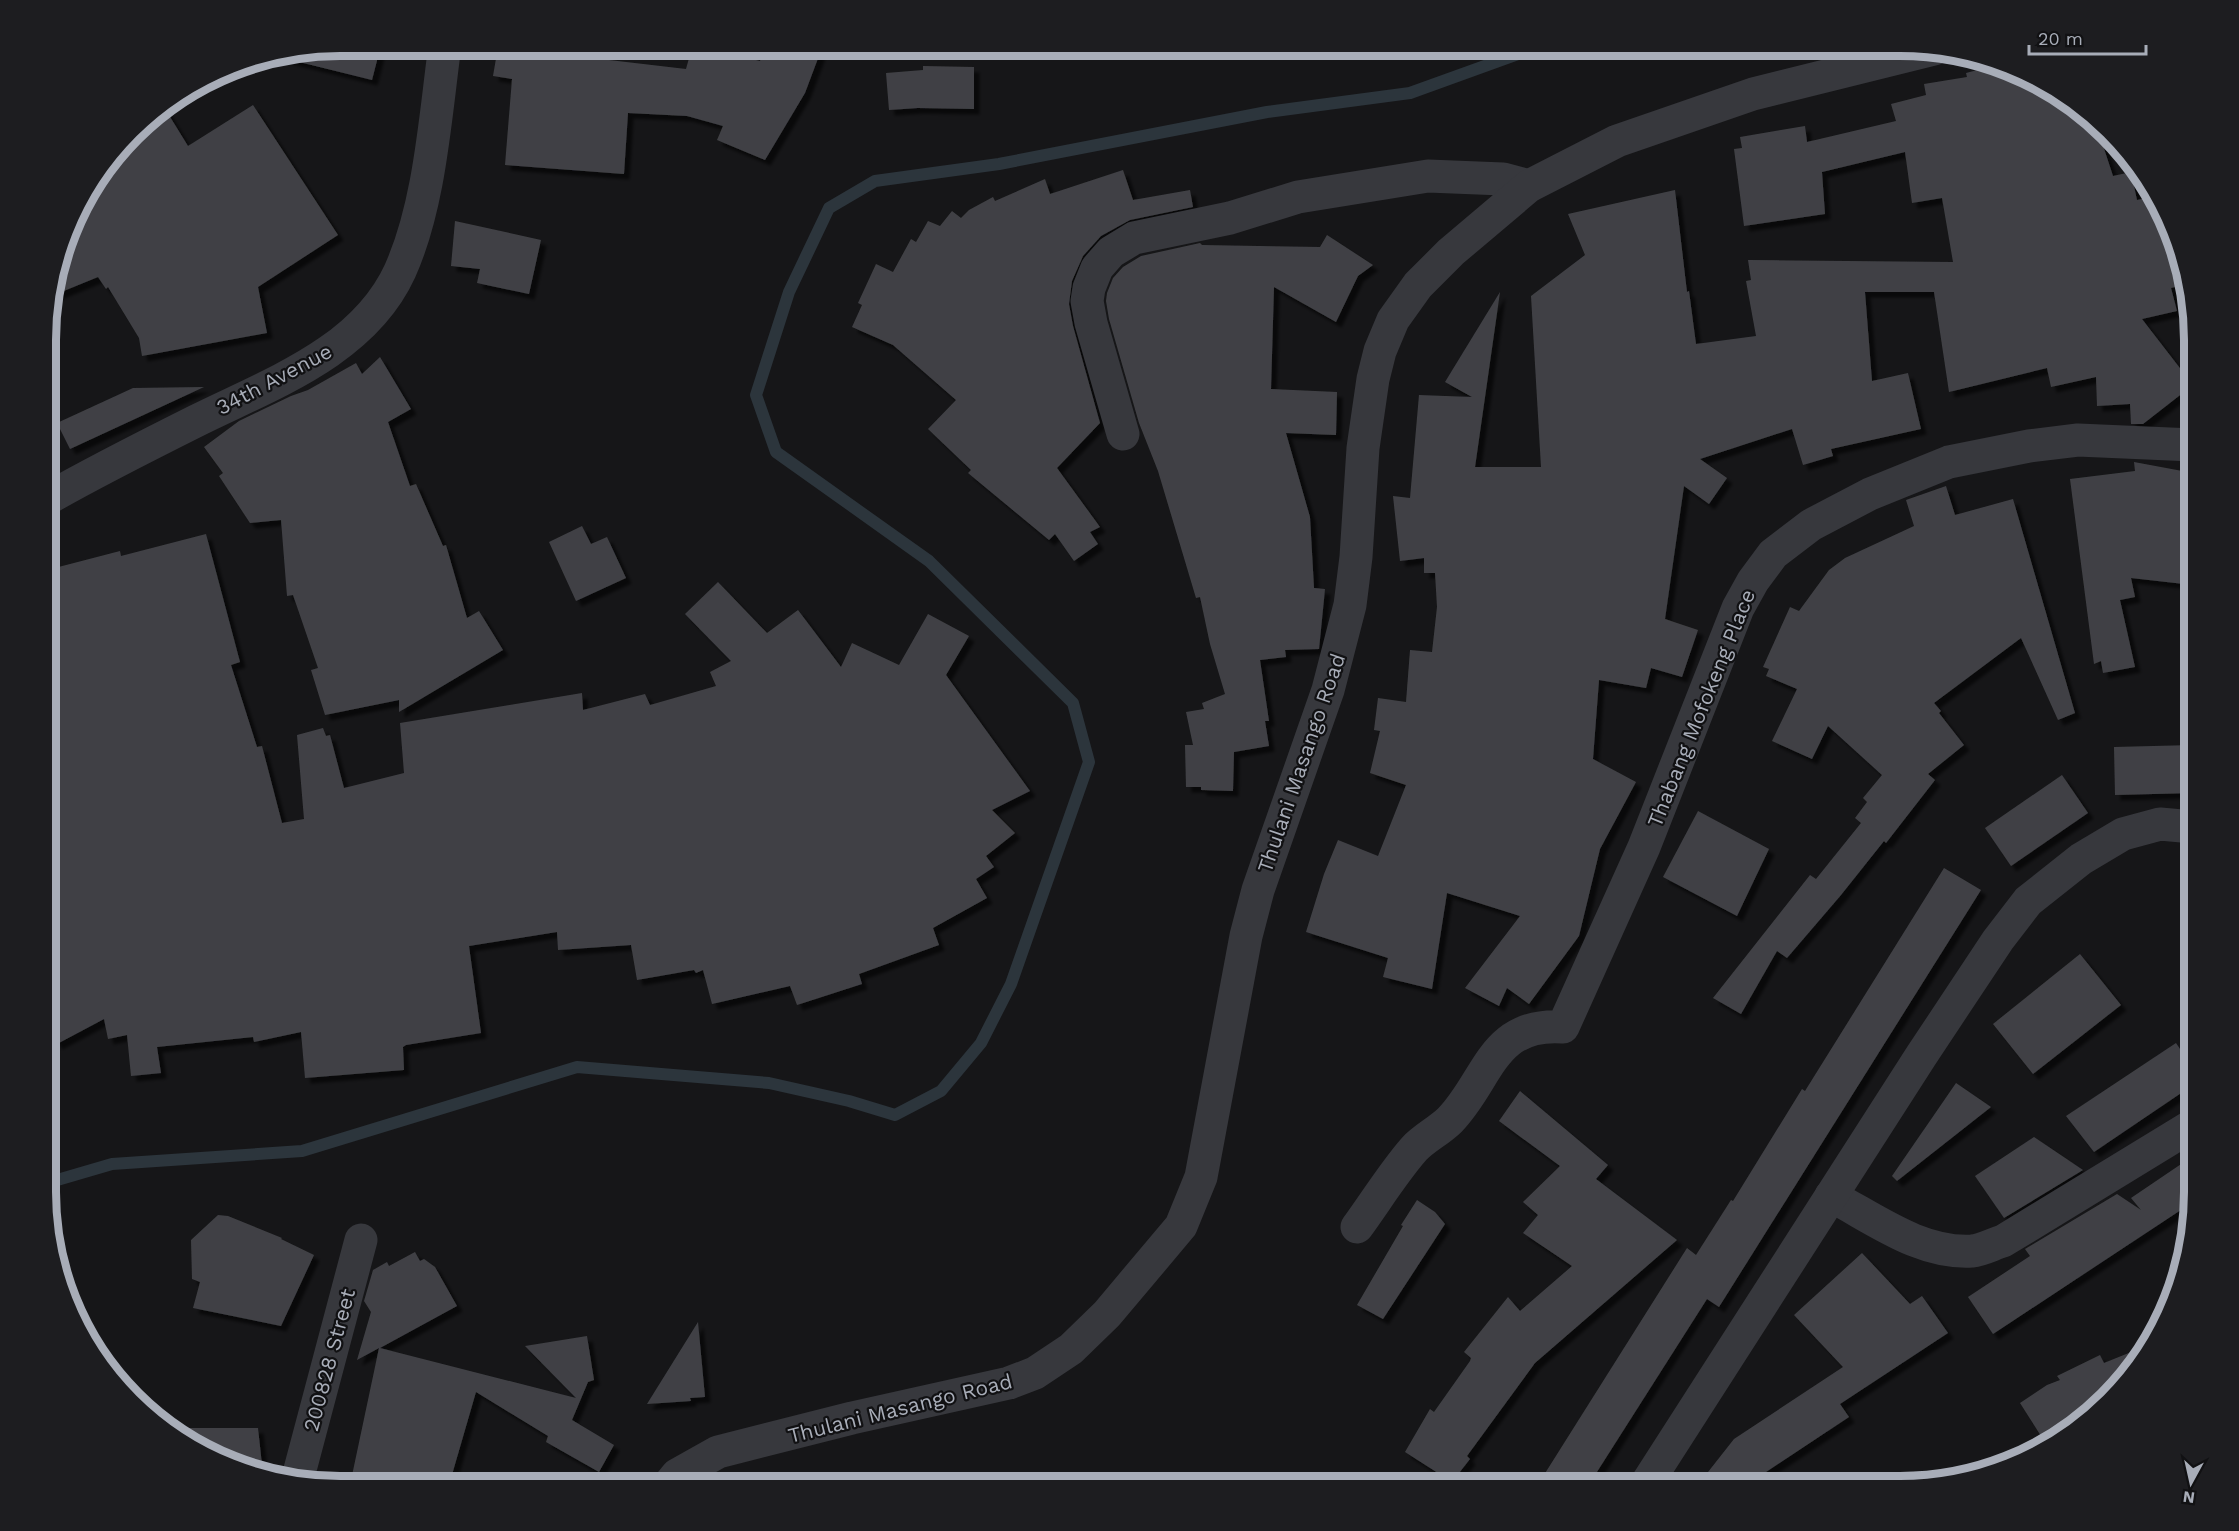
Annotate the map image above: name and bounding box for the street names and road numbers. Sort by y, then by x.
street label: 34th Avenue [212,338,336,420]
street label: Thabang Mofokeng Place [1642,585,1760,831]
street label: Thulani Masango Road [1252,650,1350,876]
street label: 200828 Street [298,1286,360,1434]
street label: Thulani Masango Road [785,1368,1015,1448]

